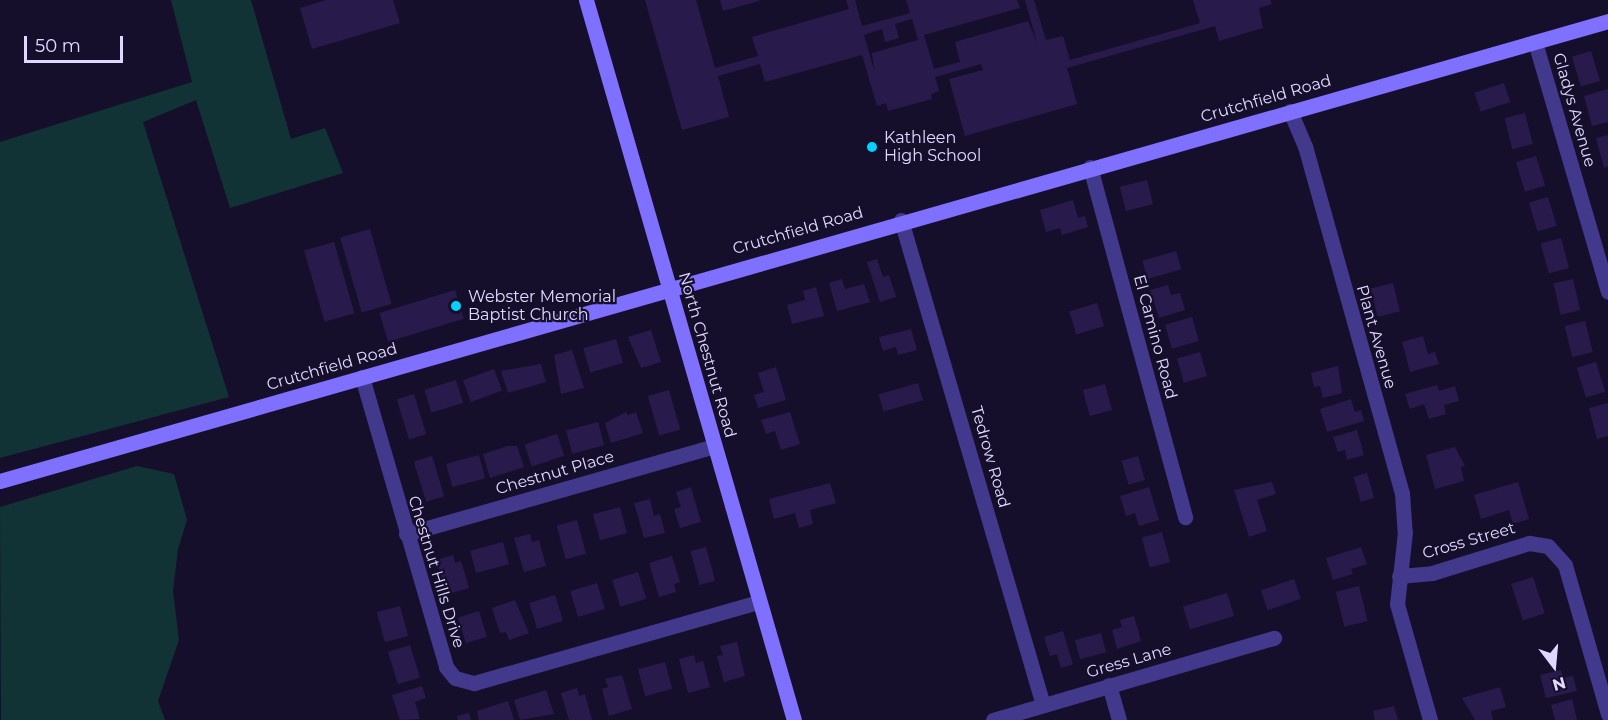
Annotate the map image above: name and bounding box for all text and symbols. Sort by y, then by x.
scale bar [27,24,126,62]
text: 50 m [35,35,81,57]
street label: Gladys Avenue [1549,51,1599,169]
street label: Crutchfield Road [1198,71,1334,127]
place label: Kathleen High School [884,128,981,166]
marker: Kathleen High School [865,140,879,154]
street label: Crutchfield Road [730,203,866,259]
street label: North Chestnut Road [674,270,740,440]
street label: El Camino Road [1129,273,1181,401]
street label: Plant Avenue [1352,283,1400,391]
place label: Webster Memorial Baptist Church [468,287,616,325]
marker: Webster Memorial Baptist Church [449,299,463,313]
street label: Crutchfield Road [264,339,400,395]
street label: Tedrow Road [966,404,1014,510]
street label: Chestnut Place [494,447,616,499]
street label: Chestnut Hills Drive [404,494,468,650]
street label: Cross Street [1420,519,1518,563]
north arrow [1524,636,1584,696]
street label: Gress Lane [1084,640,1174,682]
text: N [1550,673,1568,695]

